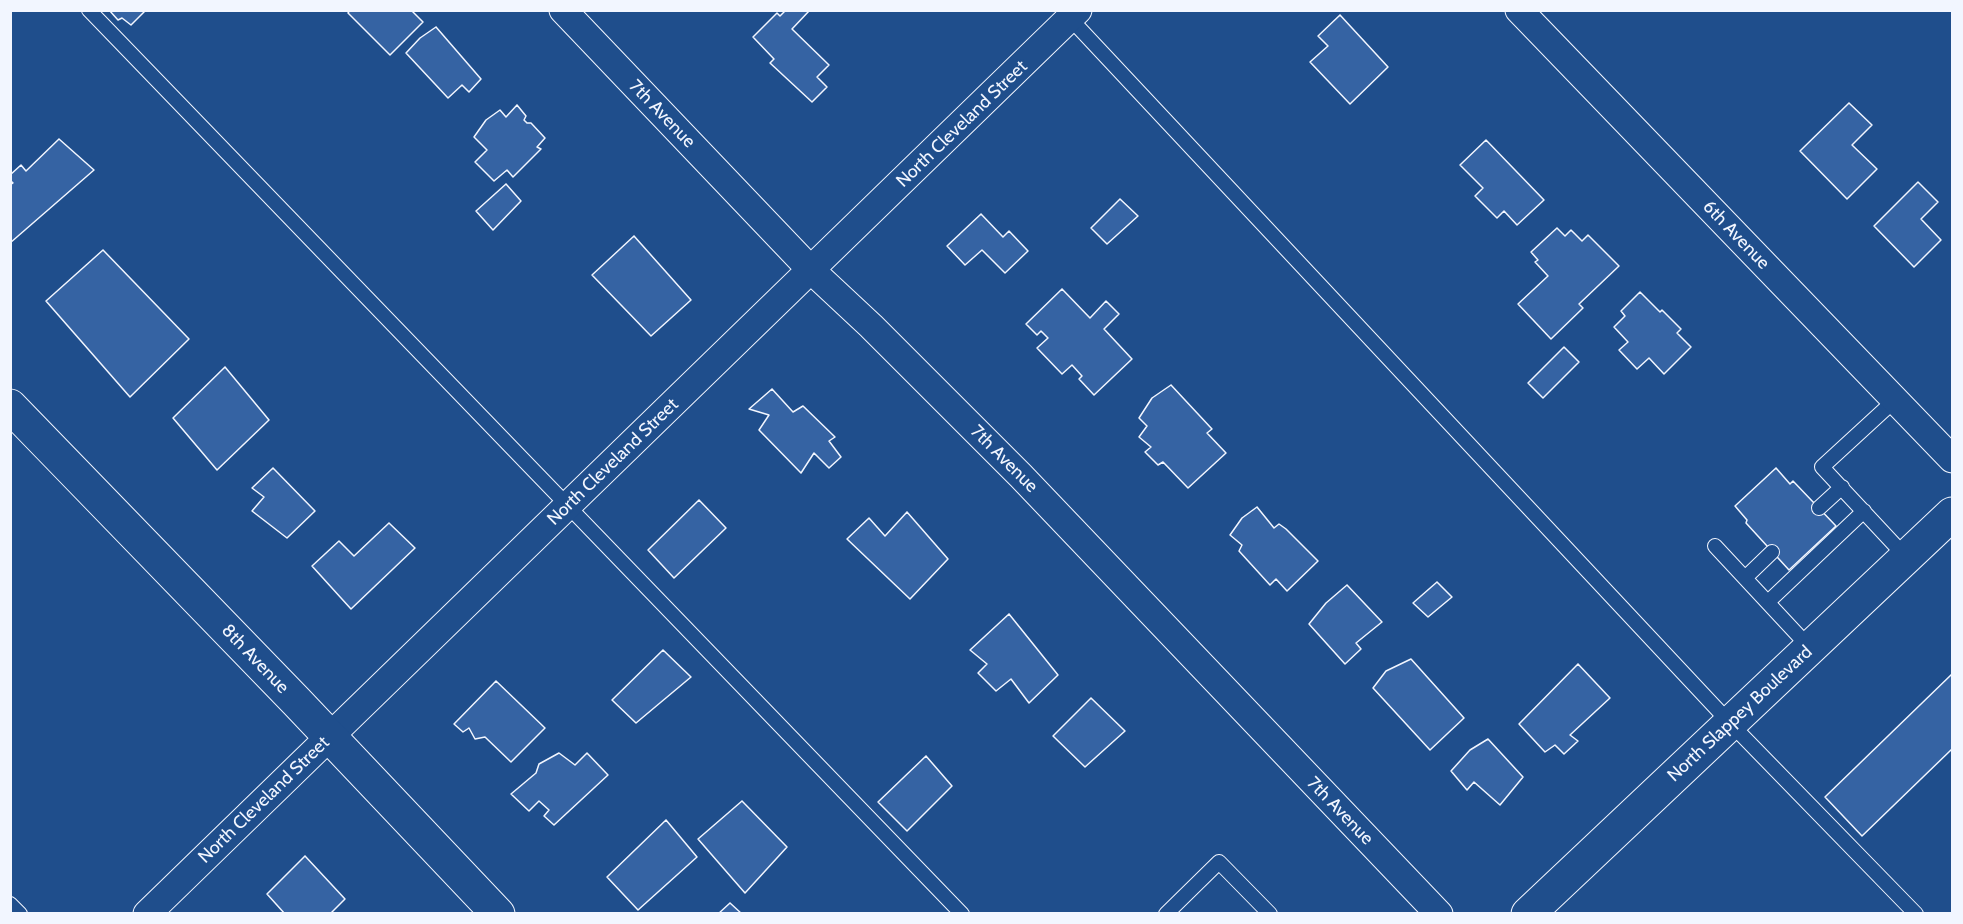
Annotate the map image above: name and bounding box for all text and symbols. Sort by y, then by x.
street label: North Cleveland Street [892,56,1032,192]
street label: 7th Avenue [624,76,700,152]
street label: 6th Avenue [1698,196,1774,274]
street label: North Cleveland Street [543,394,683,530]
street label: 7th Avenue [966,421,1042,497]
street label: 8th Avenue [217,620,293,698]
street label: North Slappey Boulevard [1663,641,1817,787]
street label: North Cleveland Street [194,732,334,868]
street label: 7th Avenue [1302,773,1378,849]

